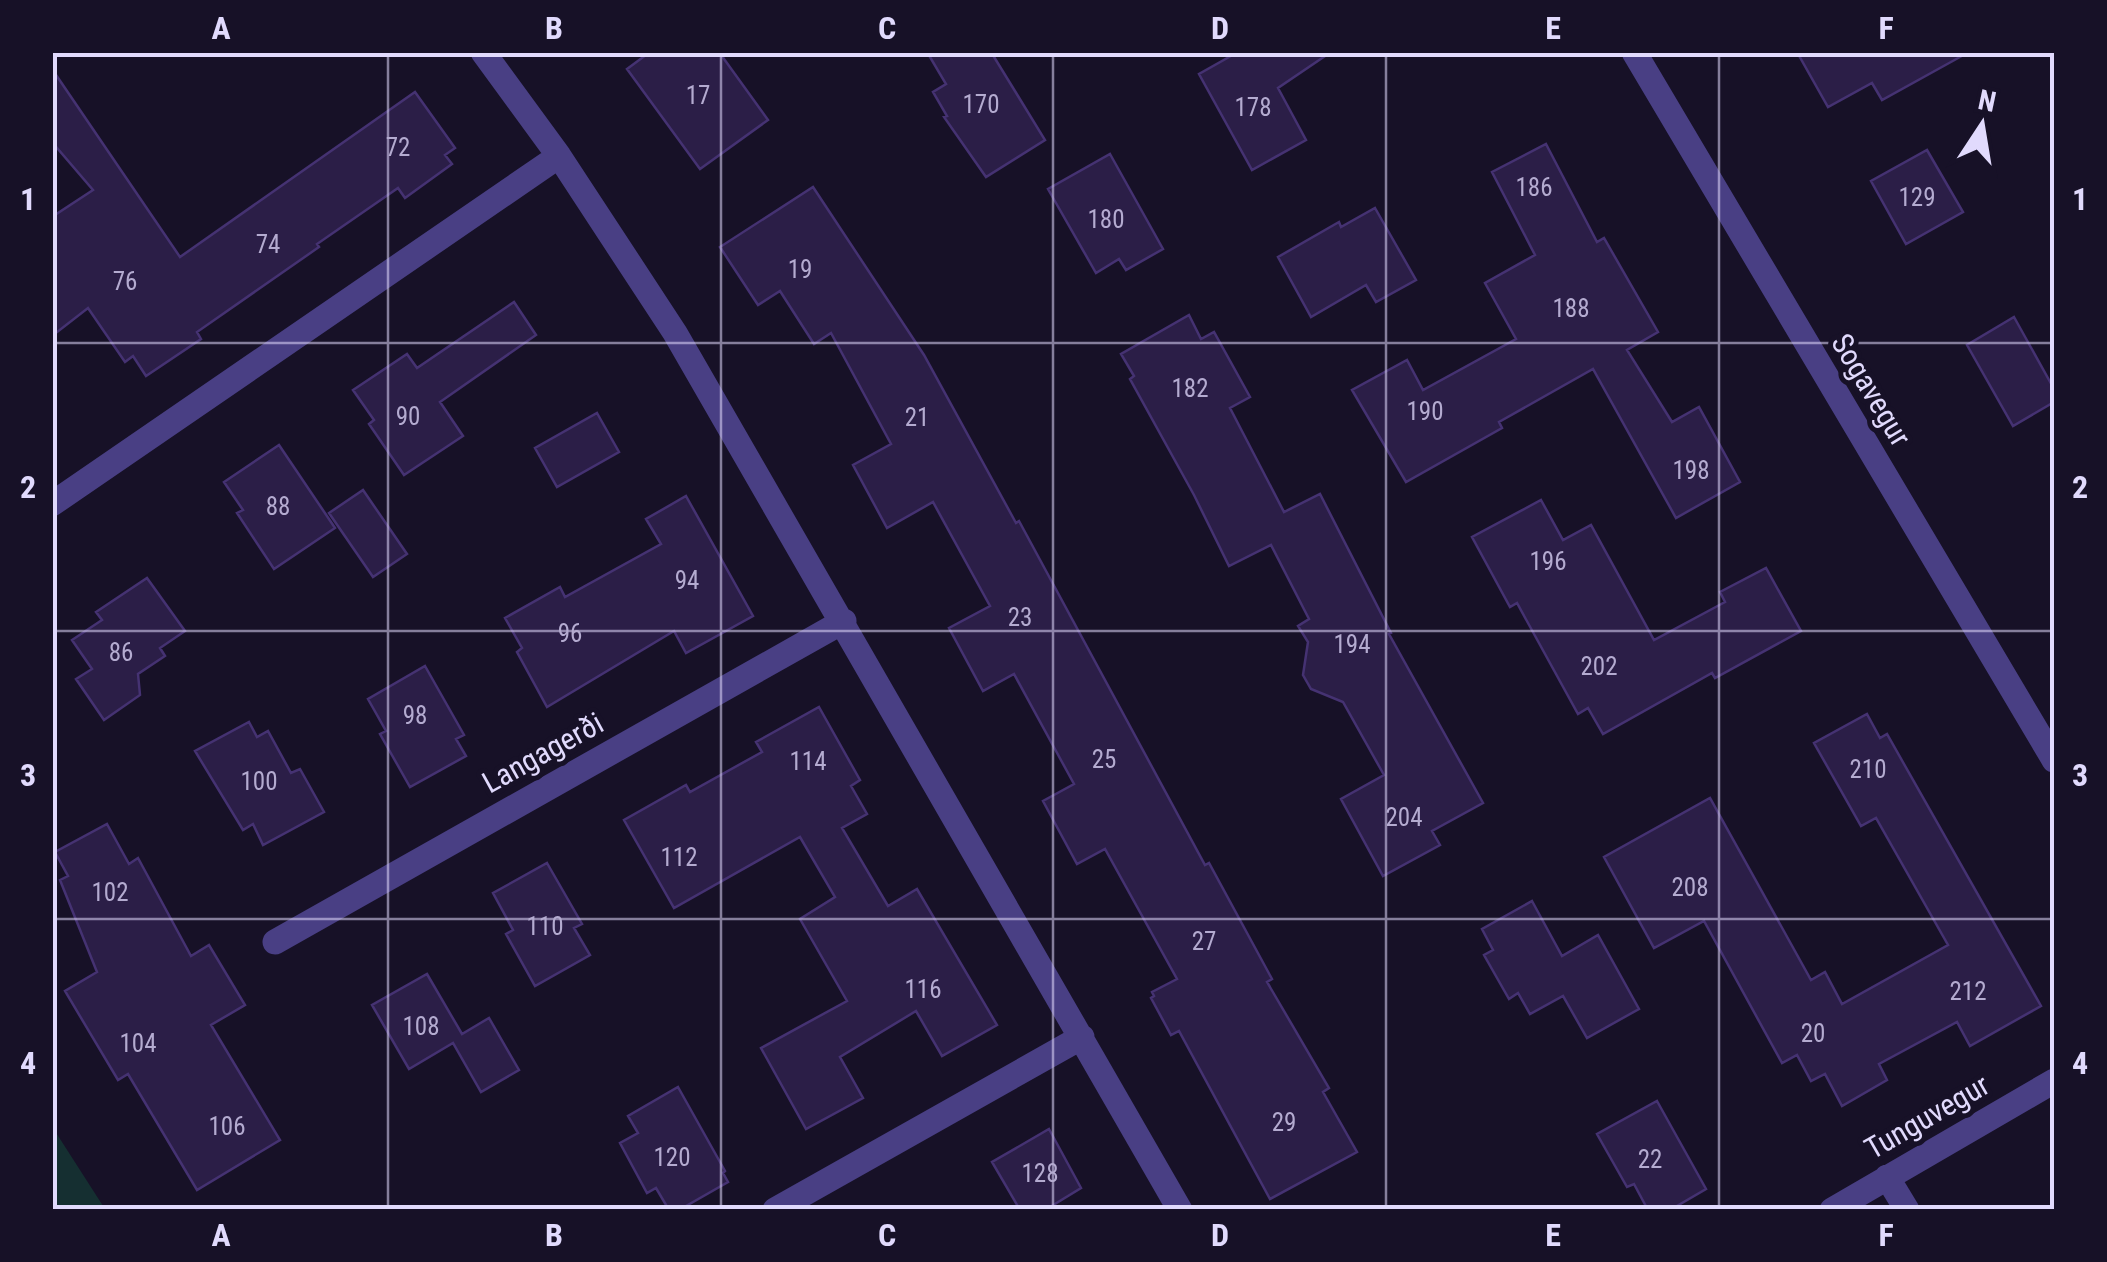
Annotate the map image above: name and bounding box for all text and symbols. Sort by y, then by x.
text: A [211,9,231,47]
text: B [545,9,563,47]
text: C [878,9,896,47]
text: D [1211,9,1229,47]
text: E [1545,9,1561,47]
text: F [1878,9,1894,47]
north arrow [1932,75,2032,175]
house number: 17 [686,81,710,110]
text: N [1975,83,1999,119]
house number: 170 [962,90,1000,119]
house number: 178 [1234,93,1272,122]
house number: 72 [386,133,410,162]
house number: 186 [1515,173,1553,202]
text: 1 [20,180,36,218]
text: 1 [2072,180,2088,218]
house number: 129 [1898,183,1936,212]
house number: 180 [1087,205,1125,234]
house number: 74 [256,230,280,259]
house number: 19 [788,255,812,284]
house number: 76 [113,267,137,296]
house number: 188 [1552,294,1590,323]
street label: Sogavegur [1824,327,1919,452]
house number: 182 [1171,374,1209,403]
house number: 190 [1406,397,1444,426]
house number: 90 [396,402,420,431]
house number: 21 [905,403,929,432]
house number: 198 [1672,456,1710,485]
text: 2 [20,468,36,506]
text: 2 [2072,468,2088,506]
house number: 88 [266,492,290,521]
house number: 196 [1529,547,1567,576]
house number: 94 [675,566,699,595]
house number: 23 [1008,603,1032,632]
house number: 96 [558,619,582,648]
house number: 194 [1333,630,1371,659]
house number: 86 [109,638,133,667]
house number: 202 [1580,652,1618,681]
house number: 98 [403,701,427,730]
street label: Langagerði [476,705,609,800]
house number: 25 [1092,745,1116,774]
house number: 114 [789,747,827,776]
house number: 210 [1849,755,1887,784]
text: 3 [20,756,36,794]
text: 3 [2072,756,2088,794]
house number: 100 [240,767,278,796]
house number: 204 [1385,803,1423,832]
house number: 112 [660,843,698,872]
house number: 208 [1671,873,1709,902]
house number: 102 [91,878,129,907]
house number: 110 [526,912,564,941]
house number: 27 [1192,927,1216,956]
house number: 116 [904,975,942,1004]
house number: 212 [1949,977,1987,1006]
house number: 108 [402,1012,440,1041]
house number: 20 [1801,1019,1825,1048]
house number: 104 [119,1029,157,1058]
text: 4 [20,1044,36,1082]
text: 4 [2072,1044,2088,1082]
street label: Tunguvegur [1858,1067,1995,1166]
house number: 29 [1272,1108,1296,1137]
house number: 106 [208,1112,246,1141]
house number: 120 [653,1143,691,1172]
house number: 22 [1638,1145,1662,1174]
house number: 128 [1021,1159,1059,1188]
text: A [211,1216,231,1254]
text: B [545,1216,563,1254]
text: C [878,1216,896,1254]
text: D [1211,1216,1229,1254]
text: E [1545,1216,1561,1254]
text: F [1878,1216,1894,1254]

